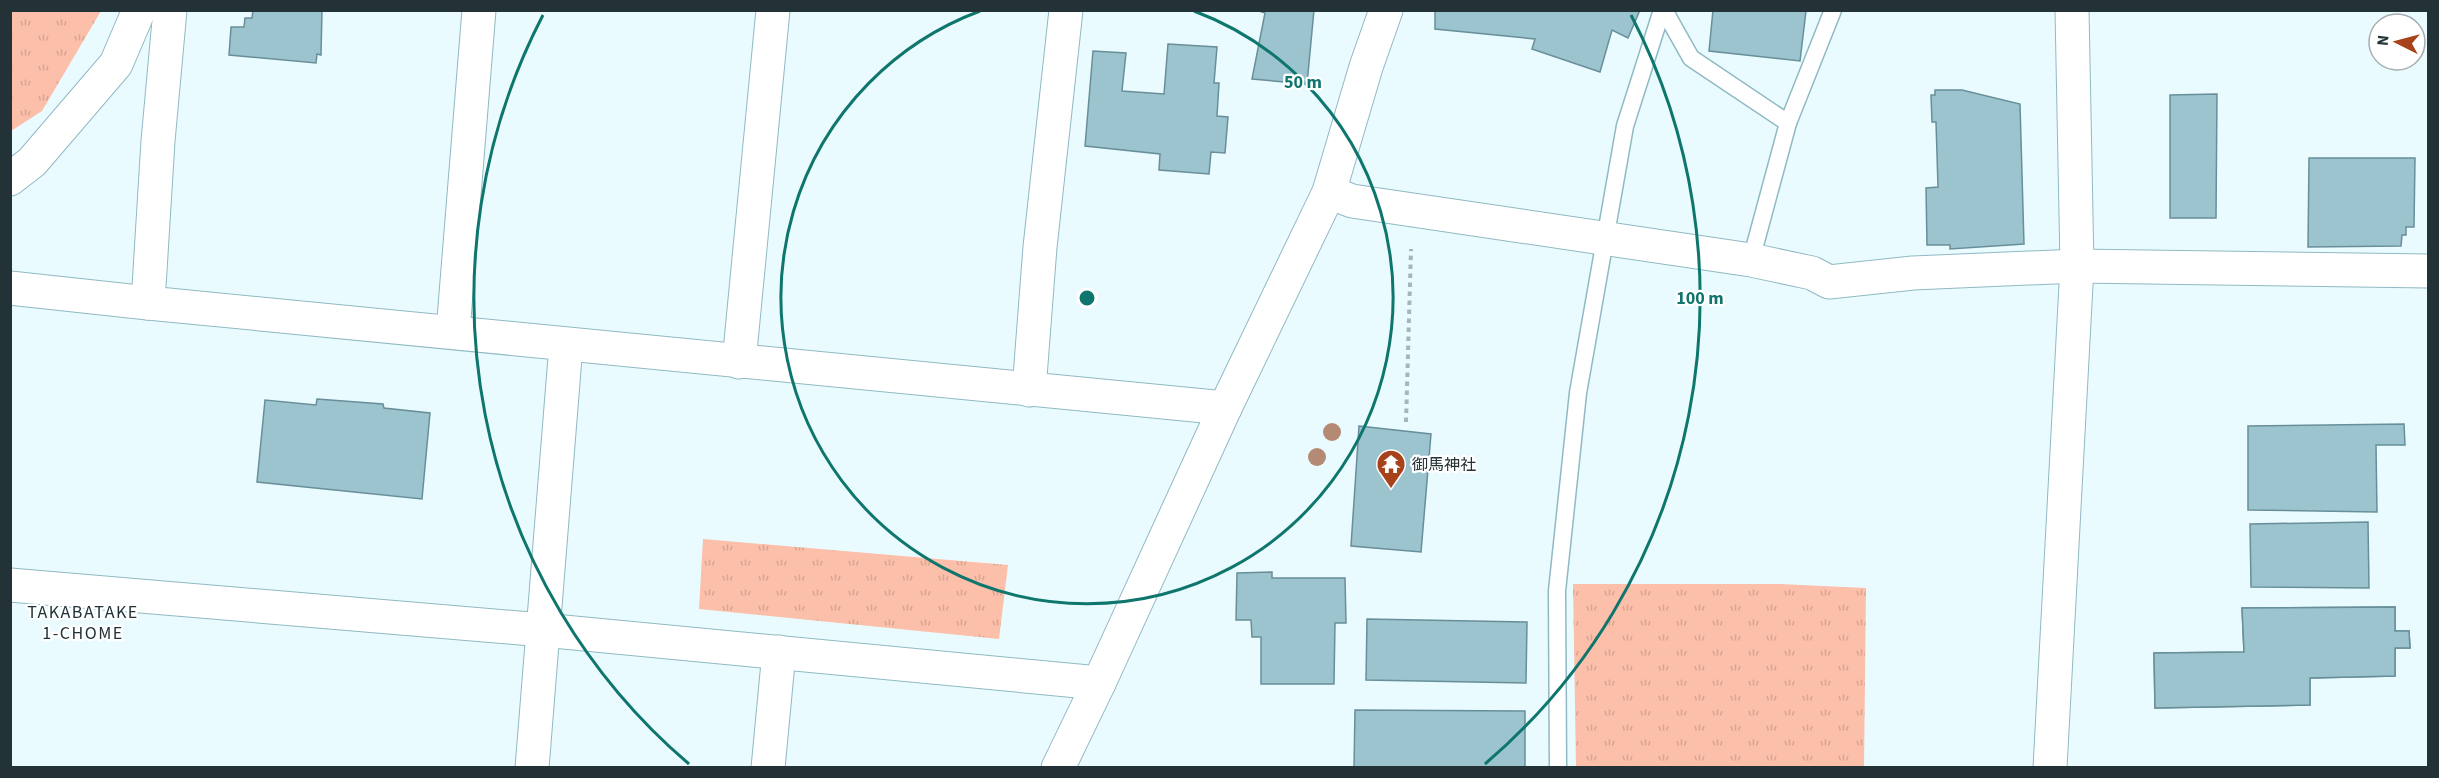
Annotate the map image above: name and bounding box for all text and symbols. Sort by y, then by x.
north arrow [2367,12,2427,72]
text: N [2372,34,2395,47]
text: 50 m [1284,70,1322,95]
text: 100 m [1676,286,1724,311]
centre of rings [1077,288,1097,308]
temple icon: 御馬神社 [1375,448,1407,490]
place label: 御馬神社 [1412,454,1476,476]
district label: TAKABATAKE 1-CHOME [27,600,139,646]

